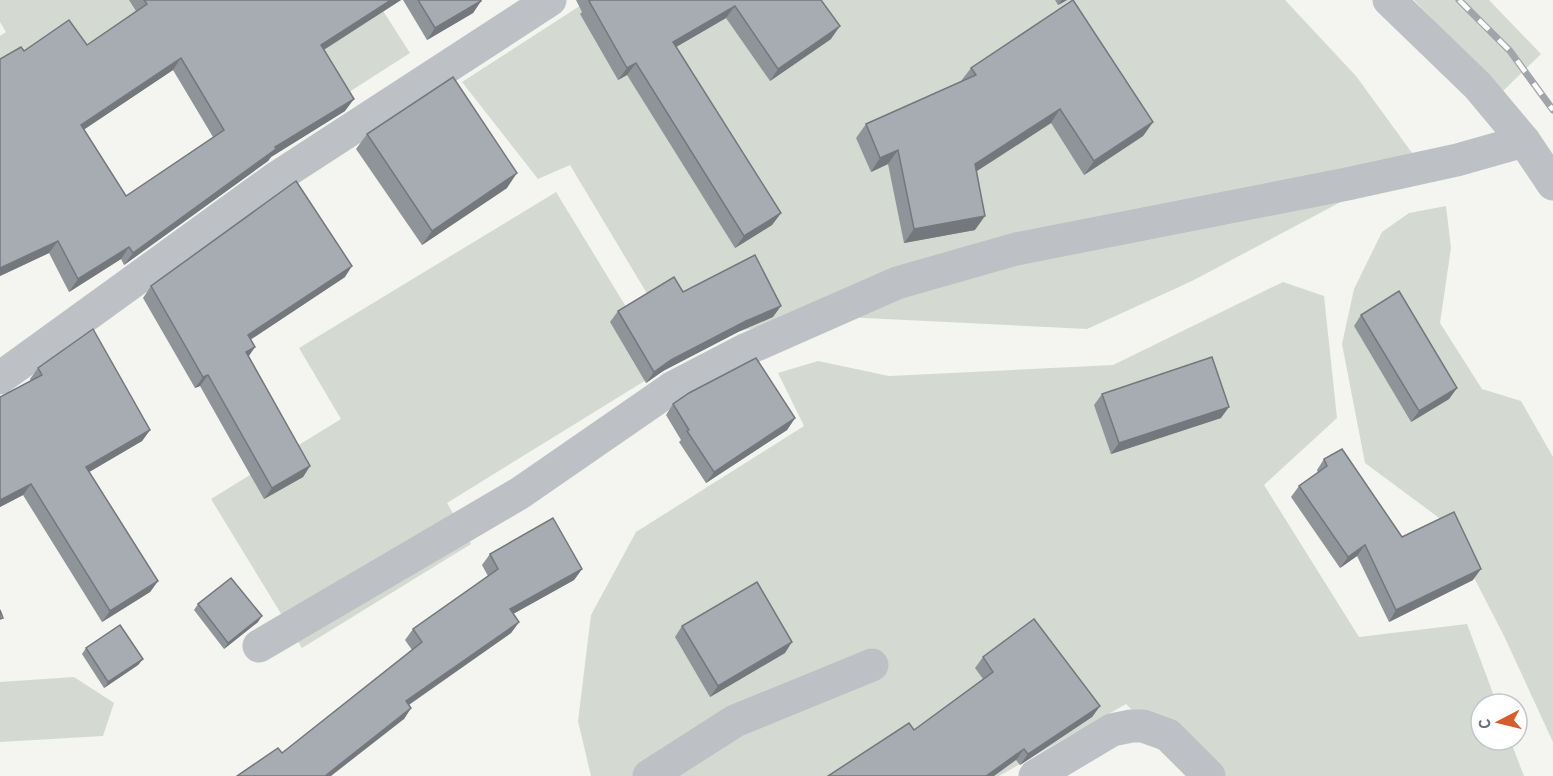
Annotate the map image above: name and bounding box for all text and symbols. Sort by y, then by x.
north arrow [1469,692,1529,752]
text: С [1476,717,1497,730]

